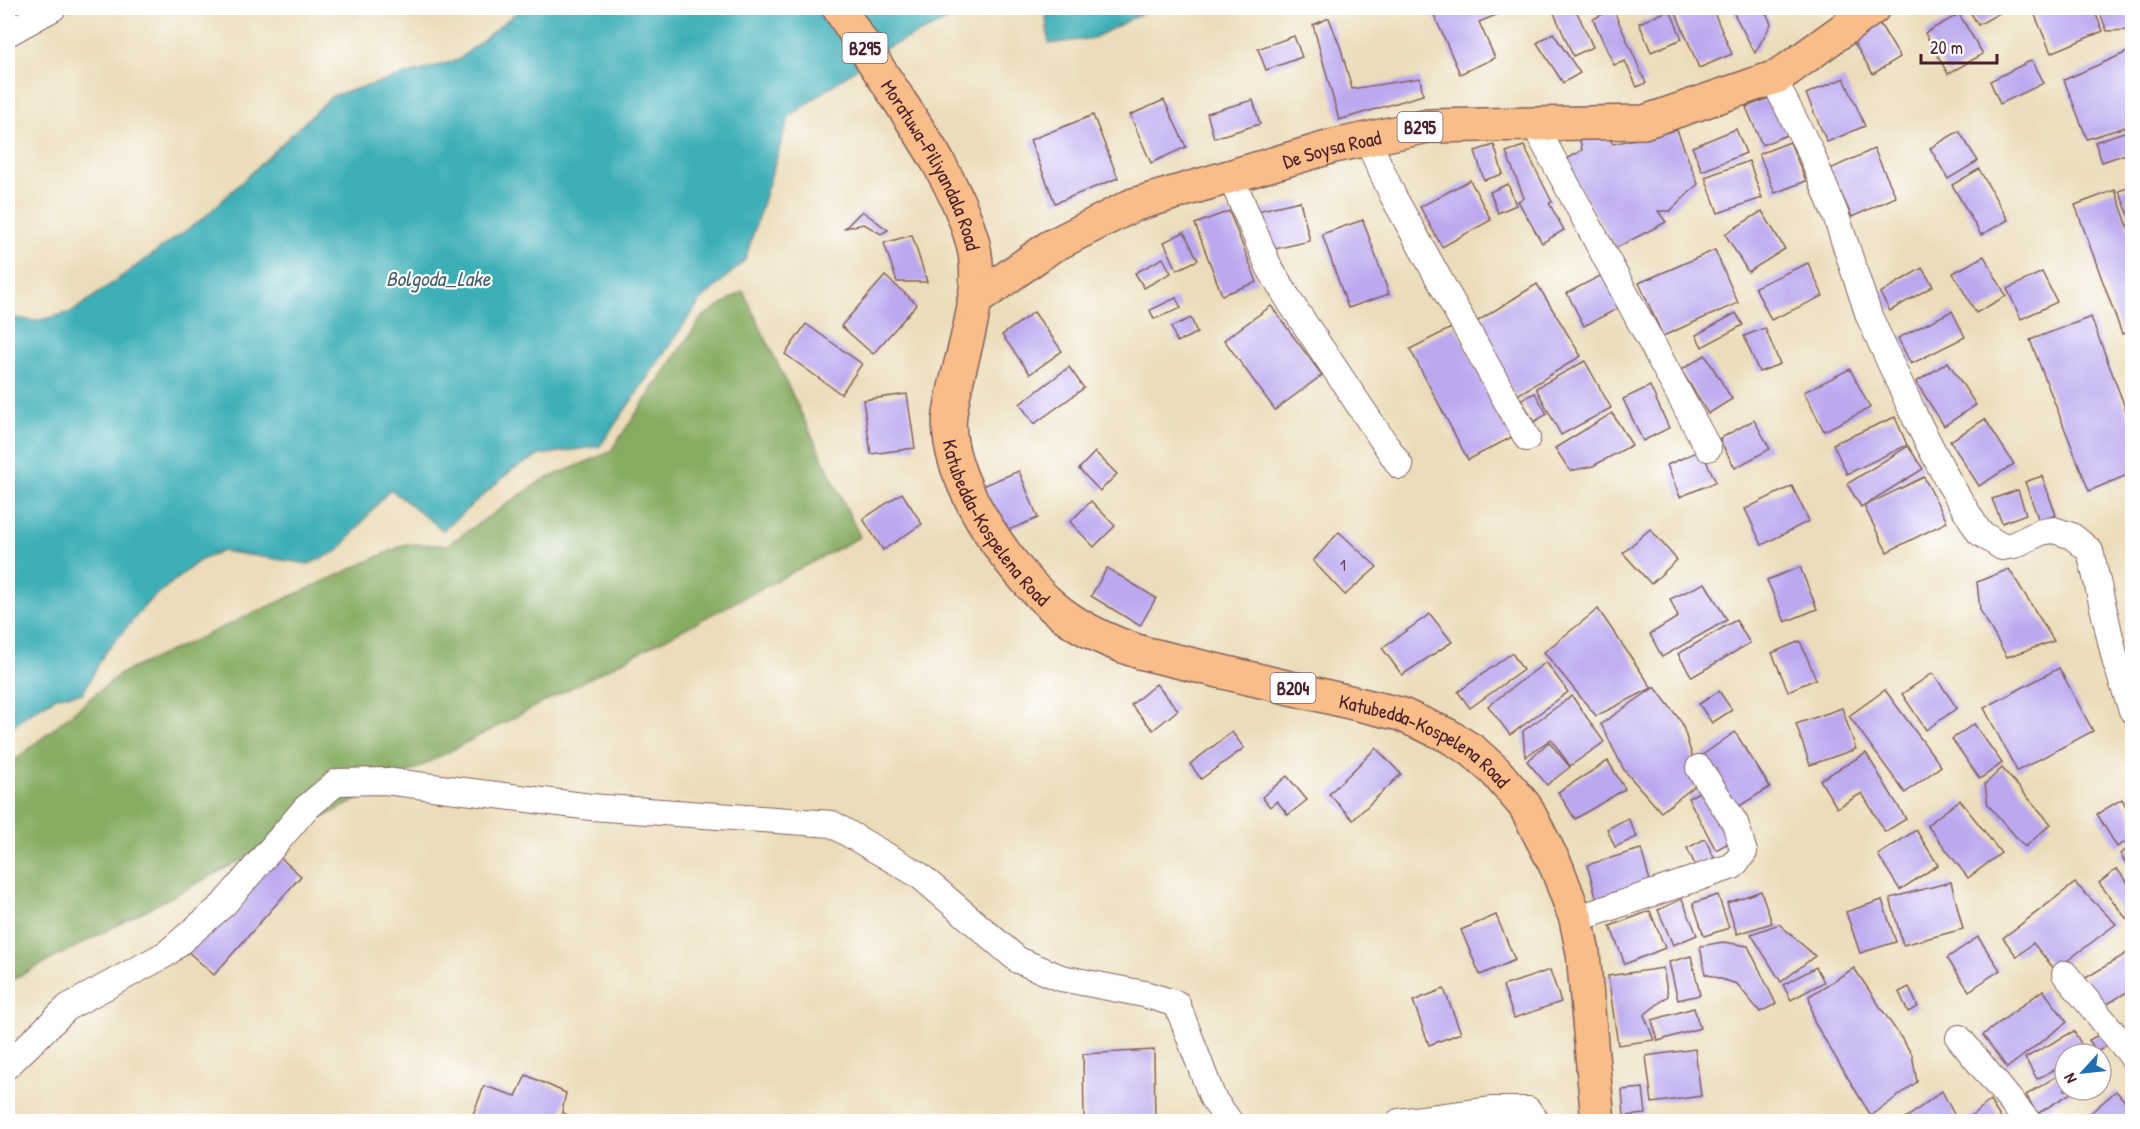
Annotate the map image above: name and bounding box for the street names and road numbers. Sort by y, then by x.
road number: B295 [842,33,888,63]
street label: Moratuwa-Piliyandala Road [875,74,988,253]
road number: B295 [1398,112,1442,142]
street label: De Soysa Road [1279,123,1384,174]
street label: Katubedda-Kospelena Road [937,437,1057,612]
road number: B204 [1270,673,1316,703]
street label: Katubedda-Kospelena Road [1336,687,1517,793]

